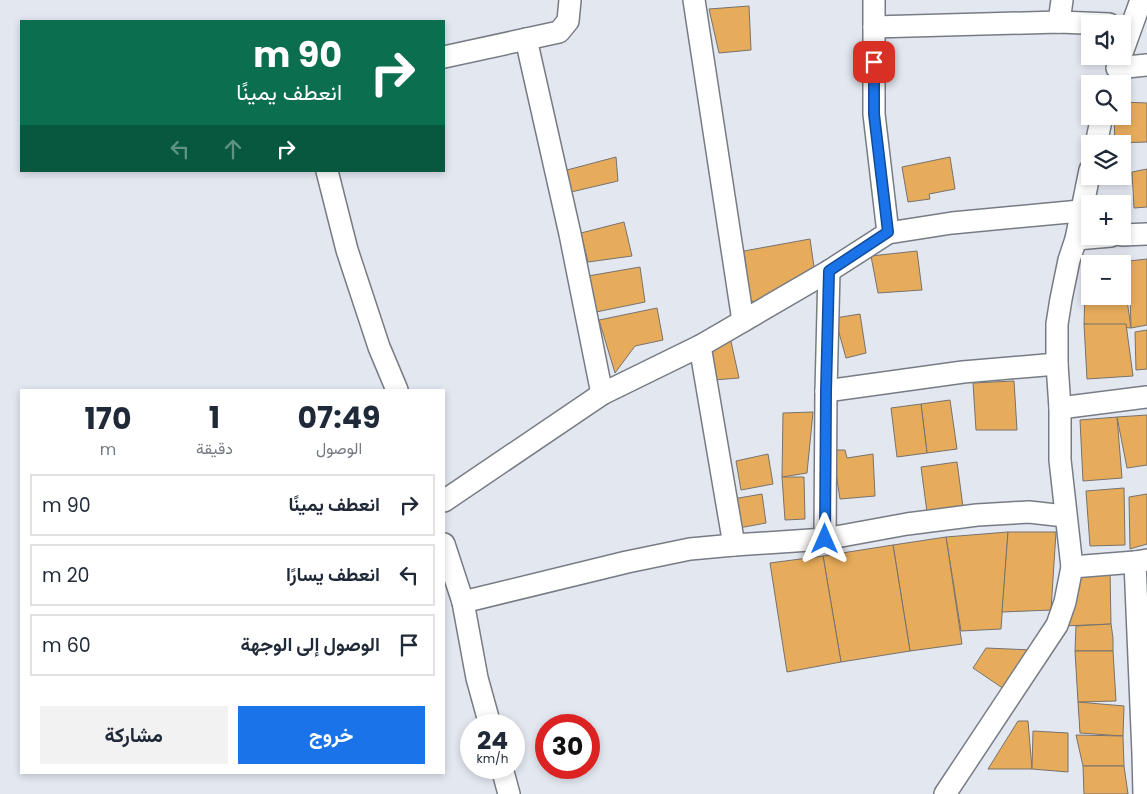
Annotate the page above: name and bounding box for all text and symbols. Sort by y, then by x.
map controls [1081,15,1131,305]
button: sound [1081,15,1131,65]
text: 90 m [253,30,342,79]
icon: right [360,40,425,105]
pin [853,41,895,83]
icon: arrive [860,48,888,76]
button: search [1081,75,1131,125]
text: انعطف يمينًا [236,77,342,108]
icon: left [166,135,194,163]
icon: ahead [219,135,247,163]
icon: right [272,135,300,163]
button: layers [1081,135,1131,185]
button: + [1081,195,1131,245]
button: − [1081,255,1131,305]
text: 1 [209,396,220,439]
text: 07:49 [298,396,380,439]
text: 170 [85,397,131,440]
text: دقيقة [196,437,233,460]
text: الوصول [316,437,362,460]
text: m [100,438,116,461]
text: انعطف يمينًا [288,491,380,518]
icon: right [395,491,423,519]
text: 90 m [42,492,91,519]
position arrow [798,512,850,564]
text: انعطف يسارًا [286,561,380,588]
icon: left [395,561,423,589]
text: 20 m [42,562,90,589]
text: الوصول إلى الوجهة [241,631,380,658]
icon: arrive [395,631,423,659]
text: 60 m [42,632,91,659]
button: مشاركة [40,706,228,764]
button: خروج [238,706,425,764]
speed limit sign: 30 [535,714,600,779]
text: 24 [477,723,508,758]
text: km/h [477,750,508,767]

